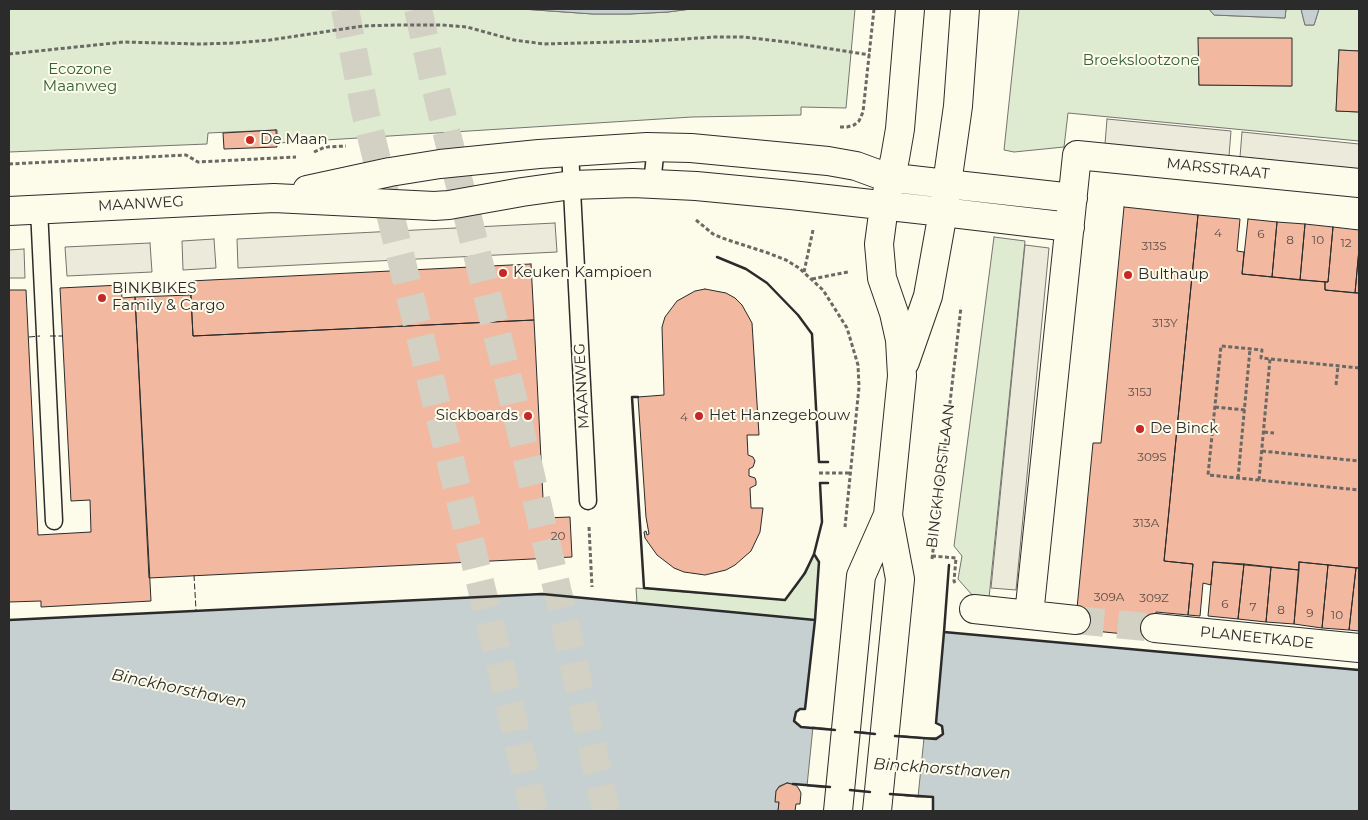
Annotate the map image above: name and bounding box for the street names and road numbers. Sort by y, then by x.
street label: MARSSTRAAT [1166,155,1270,183]
street label: MAANWEG [98,193,184,215]
street label: MAANWEG [571,343,593,429]
street label: BINCKHORSTLAAN [923,403,959,549]
street label: PLANEETKADE [1199,623,1315,653]

